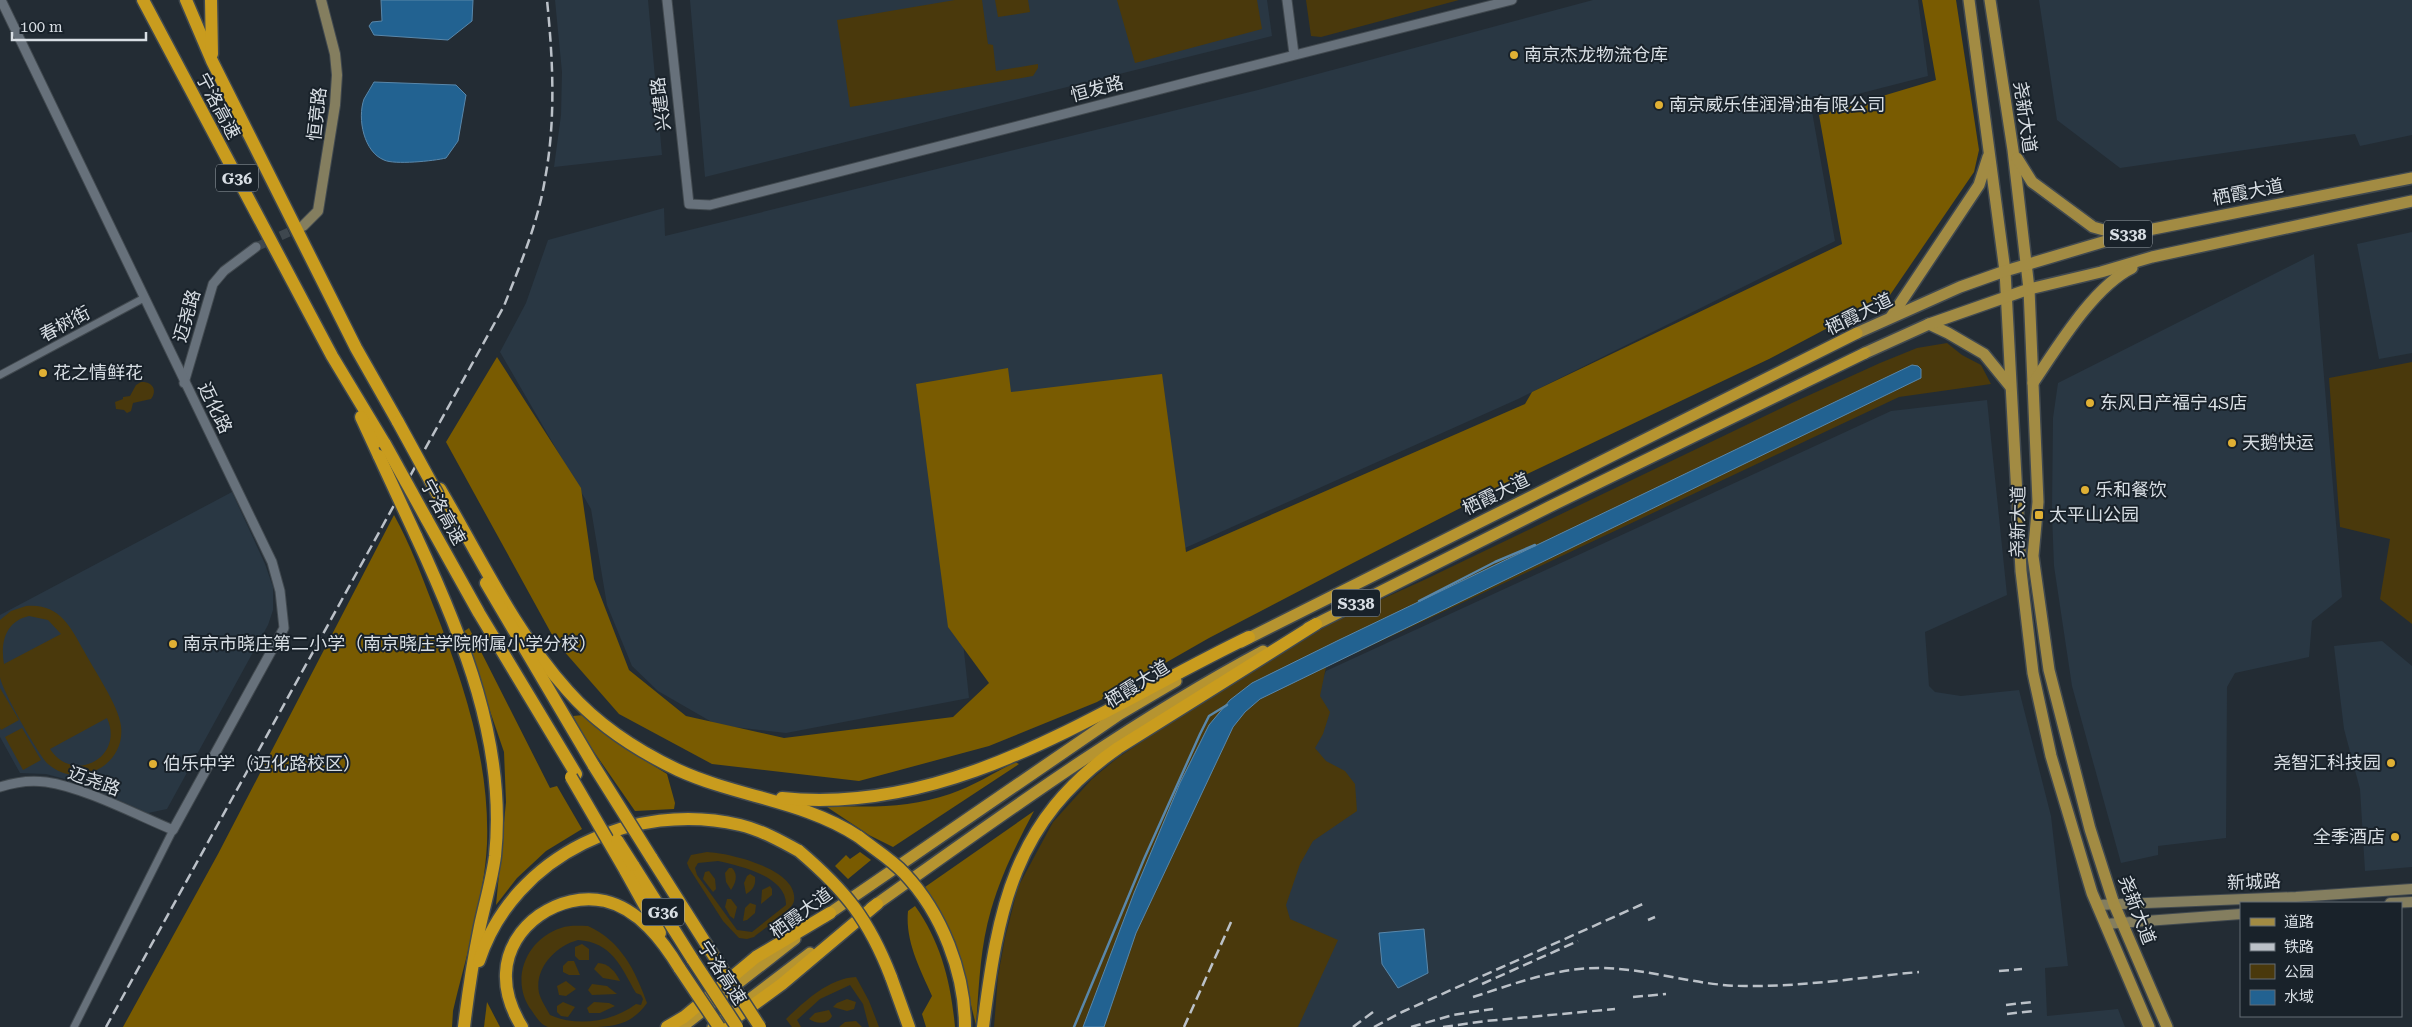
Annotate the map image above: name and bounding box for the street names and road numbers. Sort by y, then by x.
street label: 宁洛高速 [192,69,245,142]
street label: 恒发路 [1068,71,1126,106]
street label: 兴建路 [647,76,674,132]
street label: 尧新大道 [2010,80,2041,154]
street label: 恒竞路 [303,86,330,142]
road number: G36 [216,164,258,192]
street label: 栖霞大道 [2211,174,2285,209]
road number: S338 [2104,220,2152,248]
street label: 迈尧路 [169,287,204,345]
street label: 栖霞大道 [1822,288,1896,339]
street label: 春树街 [36,302,94,346]
street label: 迈化路 [194,379,237,437]
street label: 栖霞大道 [1459,468,1533,519]
street label: 宁洛高速 [417,475,470,548]
street label: 尧新大道 [2006,486,2029,558]
road number: S338 [1332,590,1380,616]
street label: 栖霞大道 [1101,656,1173,712]
street label: 迈尧路 [65,761,123,800]
street label: 新城路 [2227,870,2281,893]
street label: 尧新大道 [2115,872,2160,947]
street label: 栖霞大道 [765,883,836,942]
road number: G36 [642,899,684,926]
street label: 宁洛高速 [694,937,751,1009]

